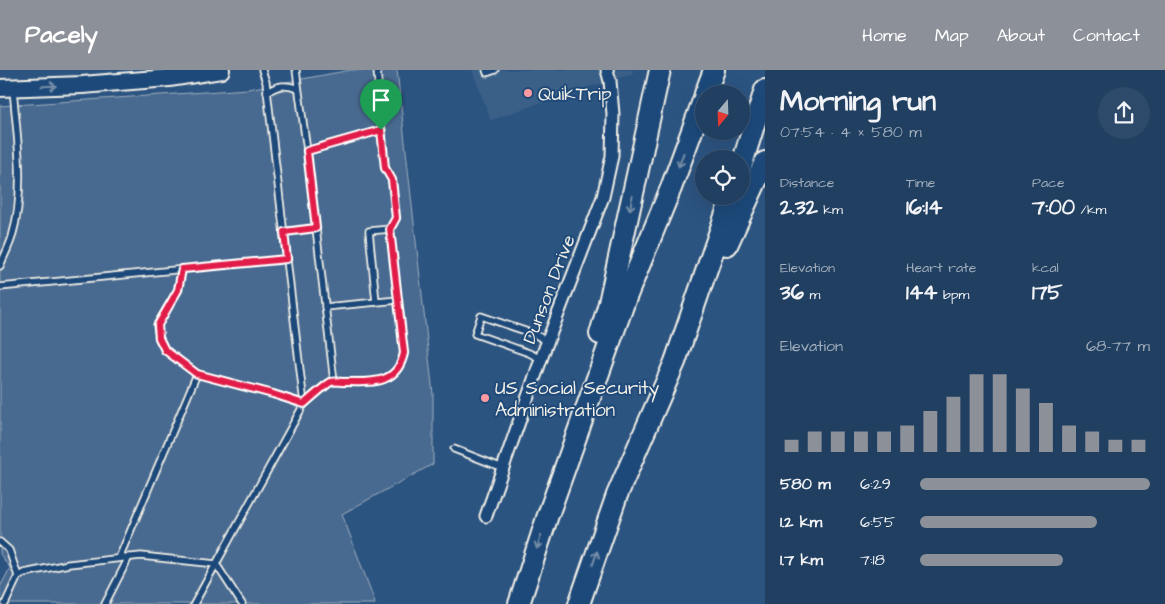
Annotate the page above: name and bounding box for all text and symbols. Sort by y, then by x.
text: Pacely [25,18,98,52]
text: Home [862,23,907,48]
text: Map [935,23,969,48]
text: About [997,23,1045,48]
text: Contact [1073,23,1140,48]
pin [360,79,402,130]
one-way arrow [40,81,56,91]
place label: QuikTrip [538,81,612,108]
text: Morning run [780,82,936,121]
north arrow [695,85,750,140]
map controls [695,85,750,205]
icon: arrive [367,86,395,114]
marker: QuikTrip [522,87,534,99]
button: share [1098,87,1150,139]
text: 07:54 · 4 × 580 m [780,121,922,143]
button: locate [695,150,750,205]
one-way arrow [676,152,686,168]
text: Distance [780,173,834,193]
text: Time [906,173,935,193]
text: Pace [1032,173,1064,193]
text: 2.32 [780,193,818,222]
text: 16:14 [906,193,942,222]
text: 7:00 [1032,193,1075,222]
one-way arrow [626,195,635,211]
text: km [818,200,843,220]
text: /km [1075,200,1106,220]
street label: Dunson Drive [516,231,583,348]
text: Elevation [780,258,835,278]
text: Heart rate [906,258,976,278]
text: kcal [1032,258,1059,278]
text: 36 [780,278,804,307]
text: 144 [906,278,937,307]
text: 175 [1032,278,1062,307]
text: m [804,285,820,305]
text: bpm [937,285,969,305]
text: Elevation [780,335,843,357]
text: 68–77 m [1086,335,1150,357]
place label: US Social Security Administration [495,375,660,424]
marker: US Social Security Administration [479,392,491,404]
text: 580 m [780,473,831,495]
text: 6:29 [860,473,891,495]
text: 1.2 km [780,511,822,533]
text: 6:55 [860,511,895,533]
one-way arrow [534,534,543,549]
text: 1.7 km [780,549,823,571]
text: 7:18 [860,549,885,571]
one-way arrow [591,551,600,566]

